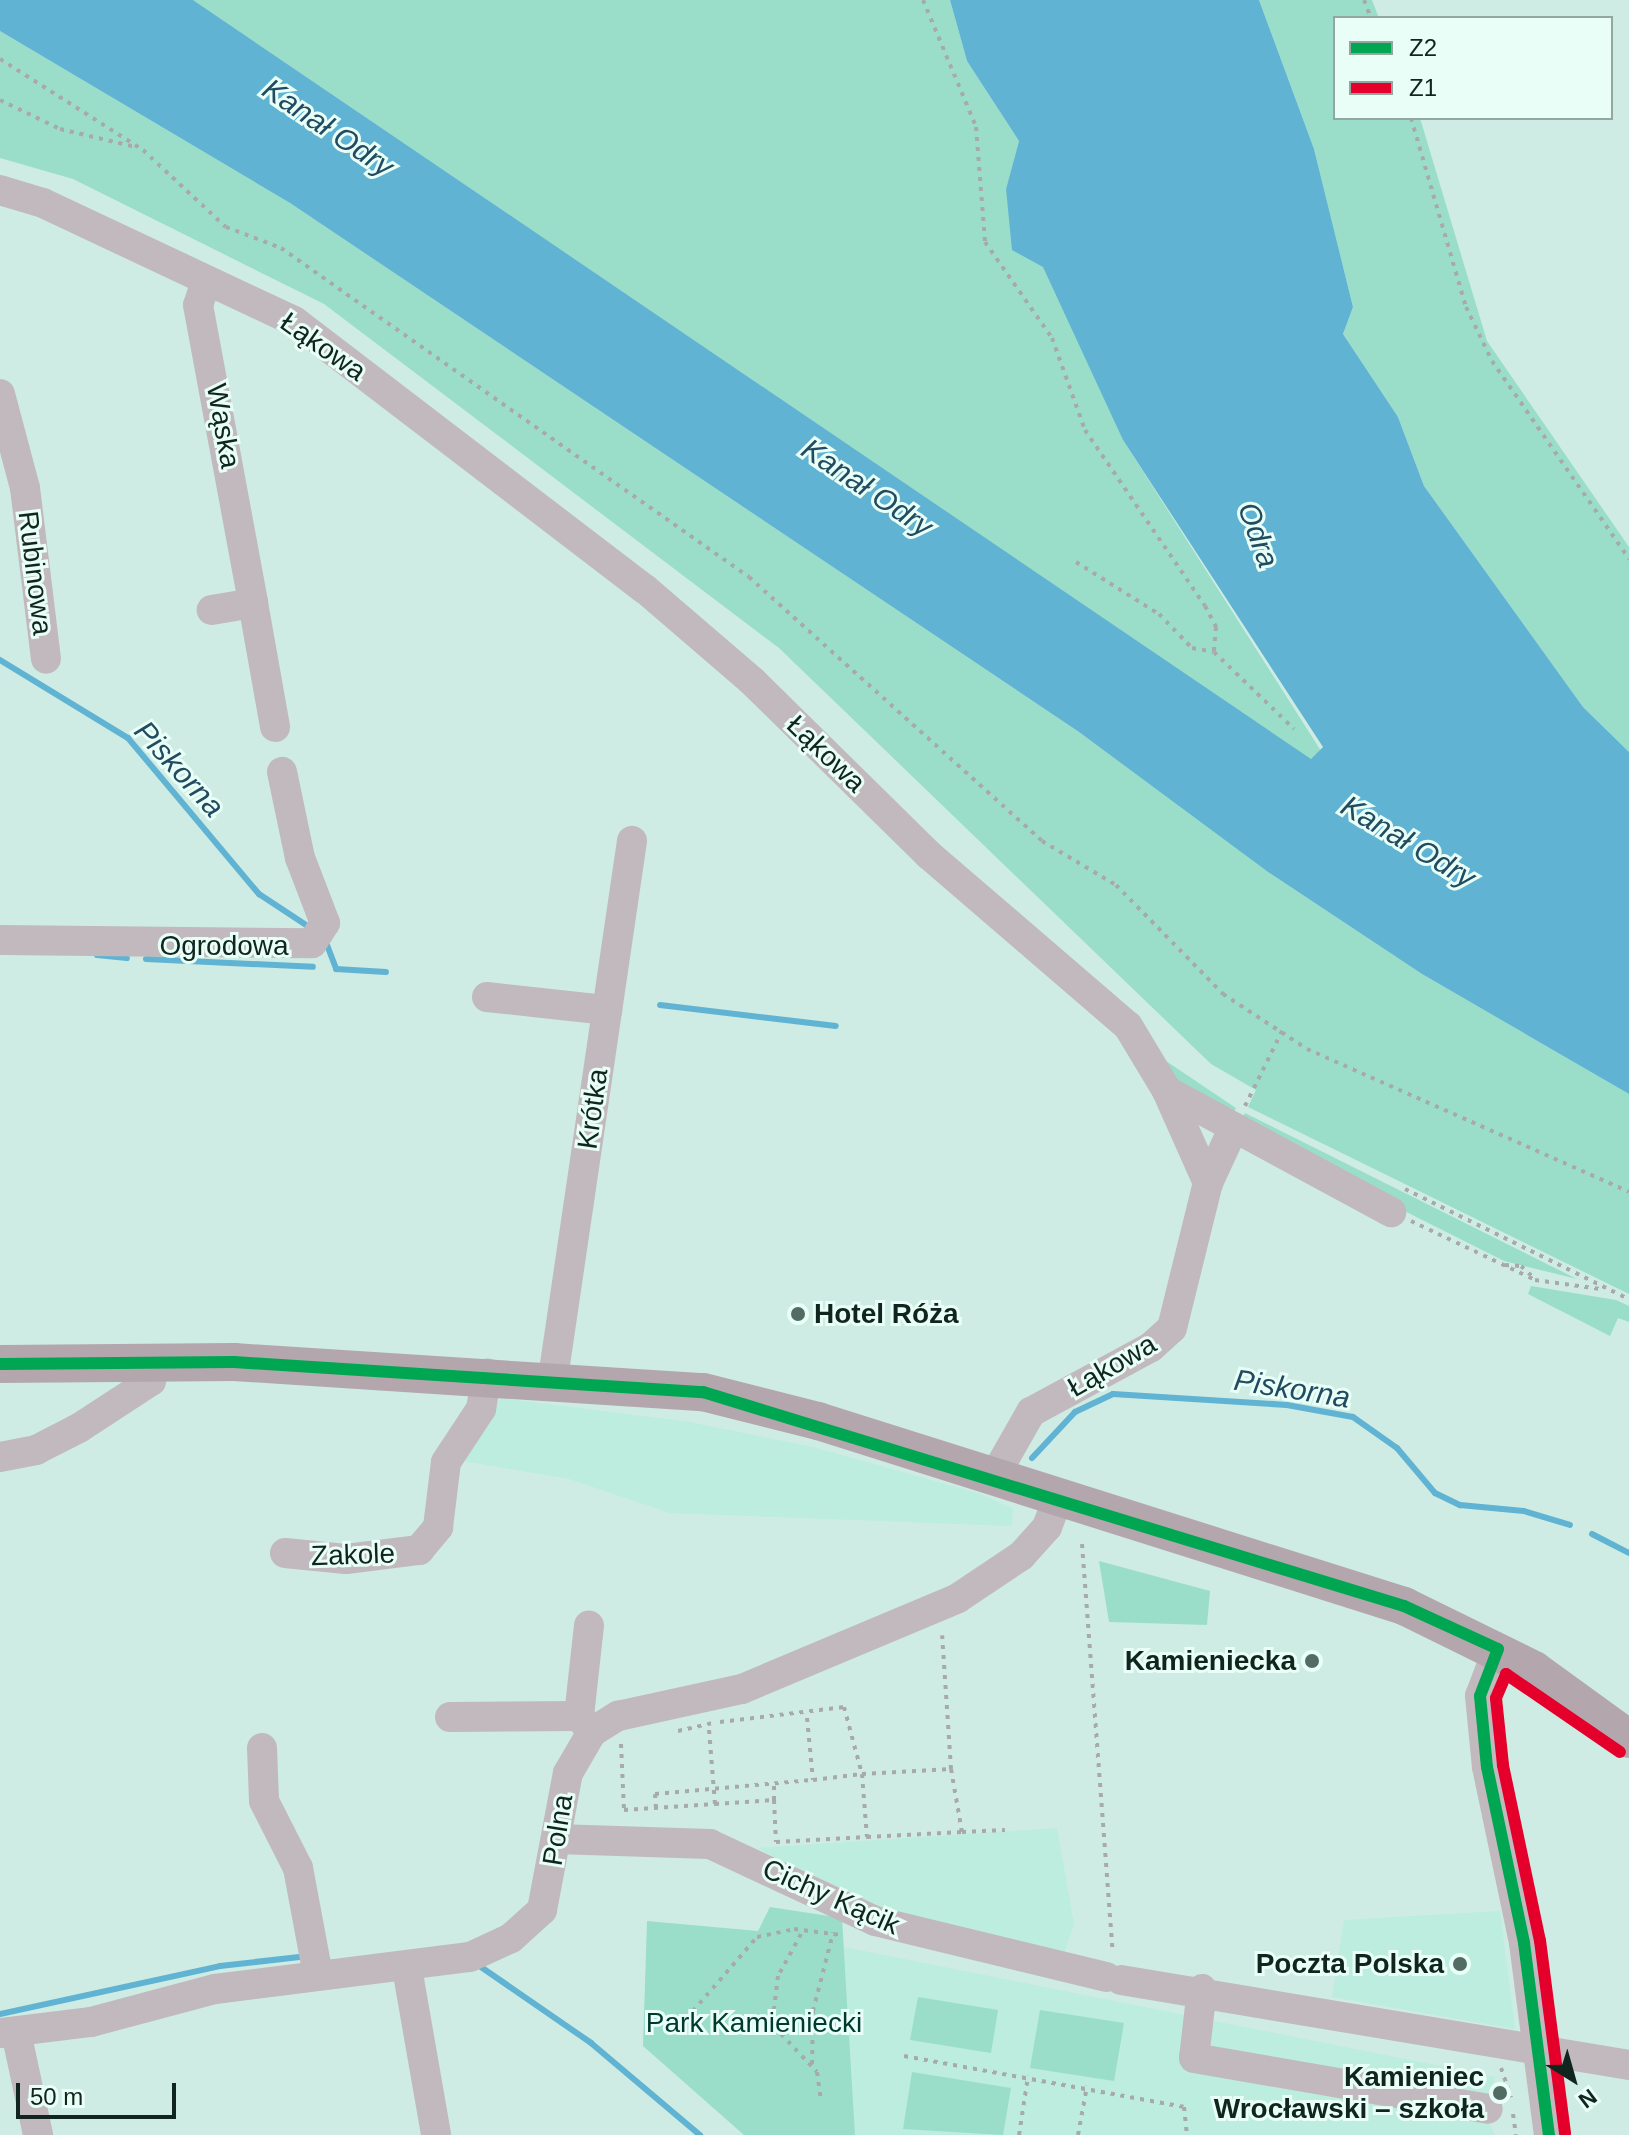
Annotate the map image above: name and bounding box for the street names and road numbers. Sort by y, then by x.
street label: Łąkowa [274,306,372,388]
street label: Wąska [199,381,247,471]
street label: Rubinowa [11,509,59,637]
street label: Łąkowa [780,708,872,800]
street label: Ogrodowa [159,929,289,963]
street label: Krótka [571,1067,615,1151]
street label: Łąkowa [1062,1327,1162,1405]
street label: Zakole [310,1537,396,1573]
street label: Polna [536,1792,580,1868]
street label: Cichy Kącik [757,1852,905,1942]

